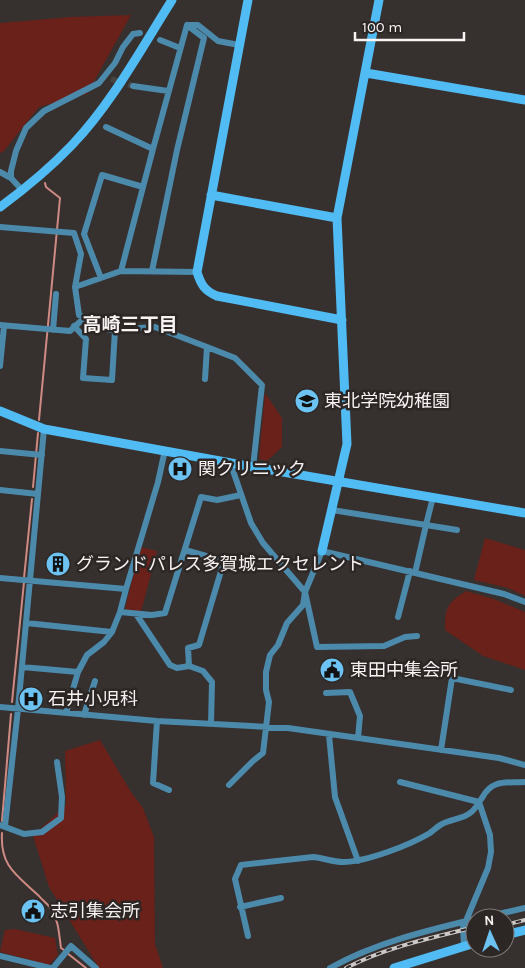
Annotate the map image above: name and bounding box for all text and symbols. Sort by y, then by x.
scale bar [355,10,464,42]
text: 100 m [362,18,402,36]
district label: 高崎三丁目 [82,314,178,336]
school or university icon: 東北学院幼稚園 [294,388,320,414]
place label: 東北学院幼稚園 [324,390,450,412]
hospital icon: 関クリニック [167,456,193,482]
place label: 関クリニック [198,458,306,480]
building icon: グランドパレス多賀城エクセレント [45,551,71,577]
place label: グランドパレス多賀城エクセレント [76,553,364,575]
public building icon: 東田中集会所 [319,657,345,683]
place label: 東田中集会所 [350,659,458,681]
hospital icon: 石井小児科 [18,686,44,712]
place label: 石井小児科 [48,688,138,710]
public building icon: 志引集会所 [20,898,46,924]
place label: 志引集会所 [50,900,140,922]
north arrow [465,908,515,958]
text: N [484,912,495,929]

